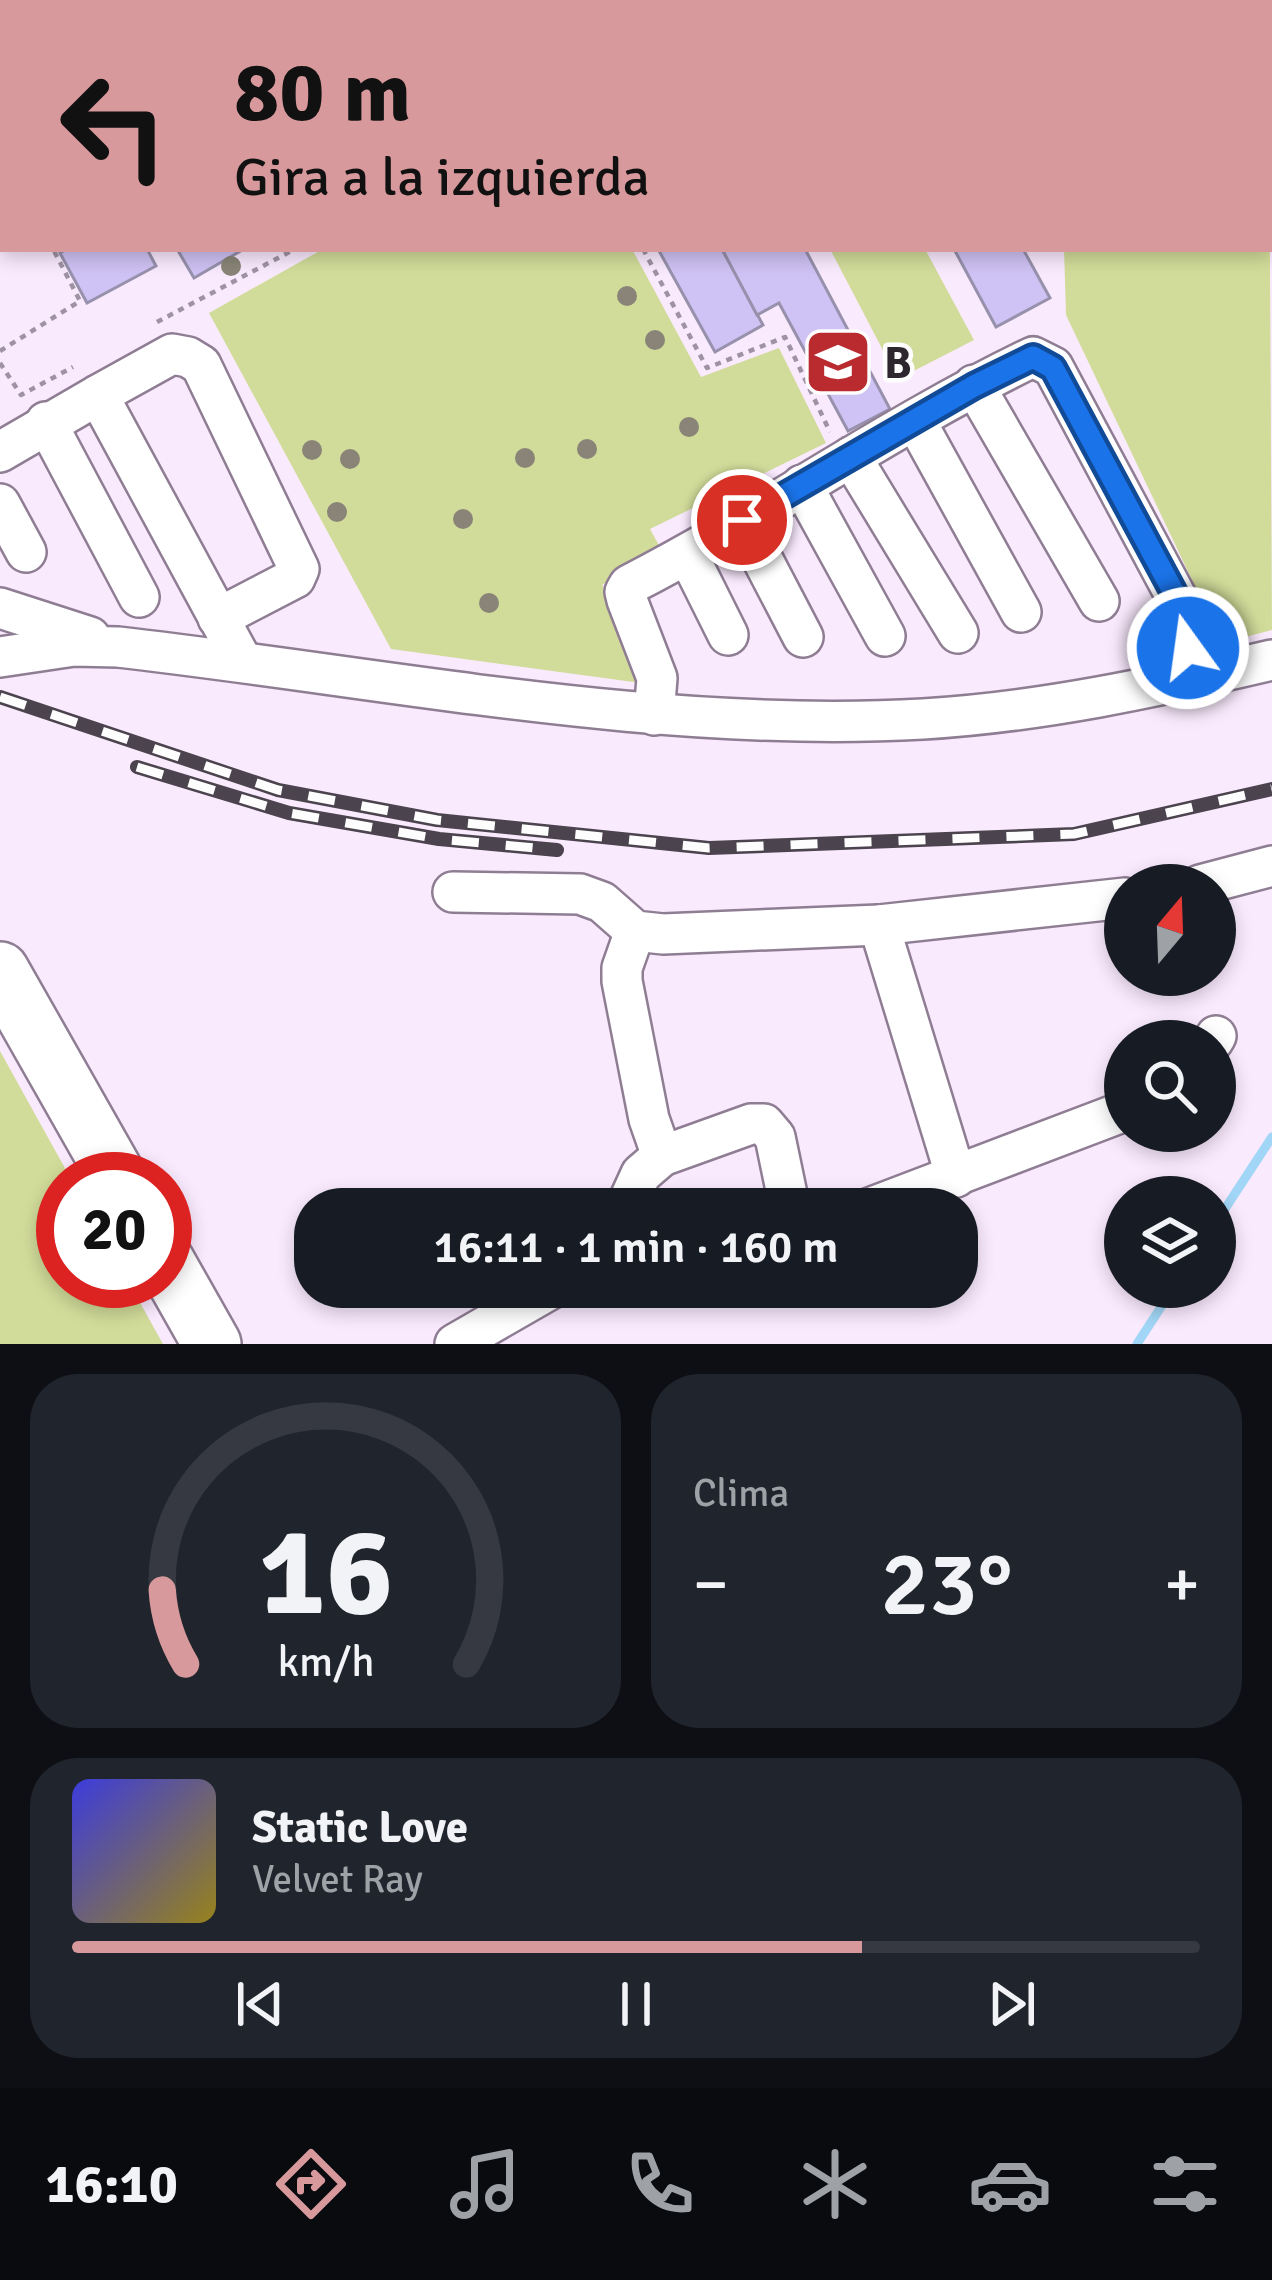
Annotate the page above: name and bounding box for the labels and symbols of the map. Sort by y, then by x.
school or university icon: B [803,327,873,397]
place label: B [884,336,912,391]
pin [691,469,793,571]
position arrow [1125,585,1251,711]
north arrow [1104,864,1236,996]
speed limit sign: 20 [36,1152,192,1308]

